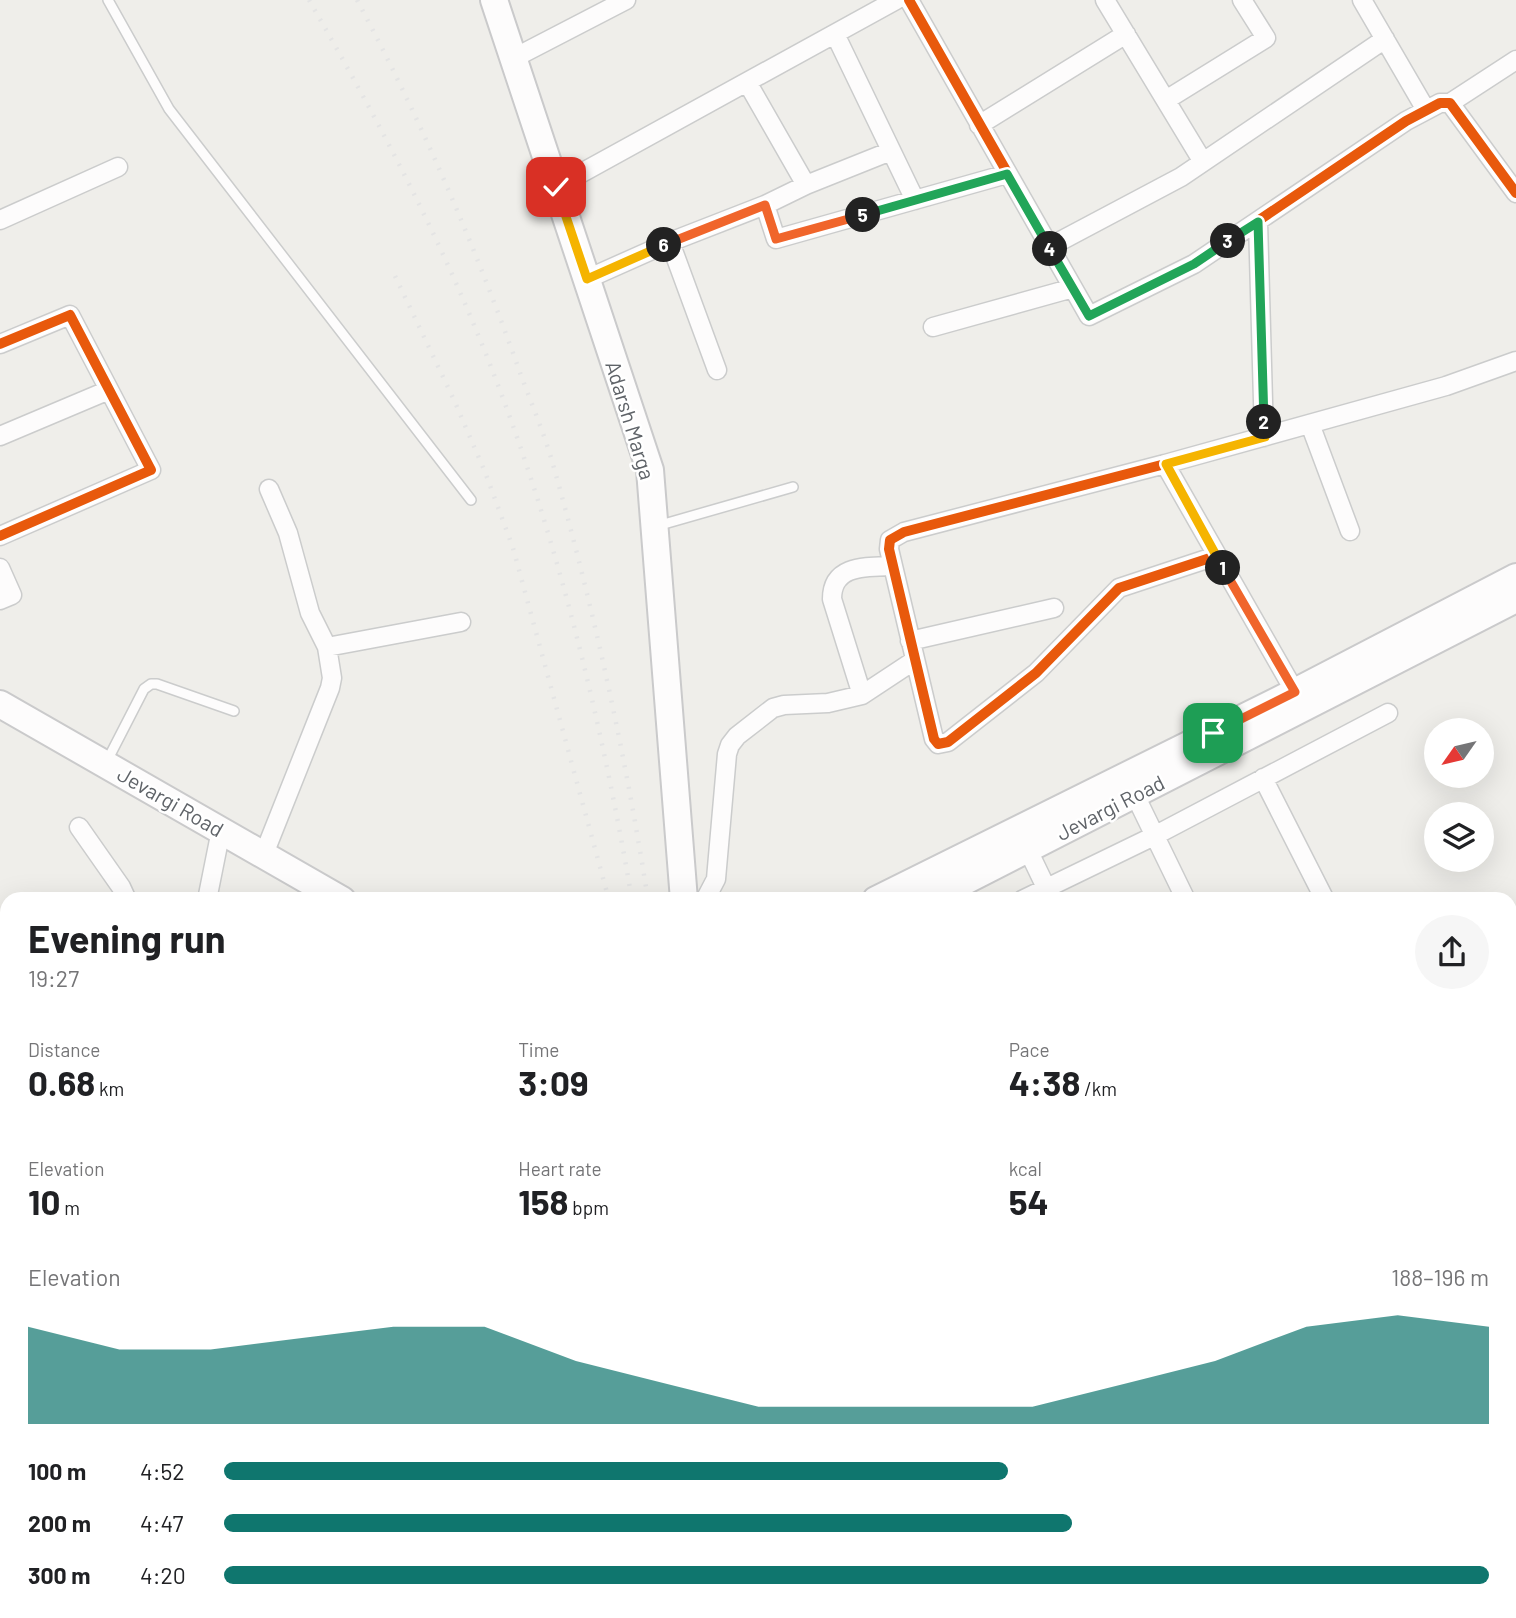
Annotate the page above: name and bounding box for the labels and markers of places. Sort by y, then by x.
pin [526,157,586,217]
pin: 5 [846,198,880,232]
pin: 3 [1210,224,1246,258]
pin: 6 [646,228,682,262]
pin: 4 [1032,232,1068,266]
pin: 2 [1246,404,1282,440]
pin: 1 [1206,550,1240,586]
pin [1183,703,1243,763]

